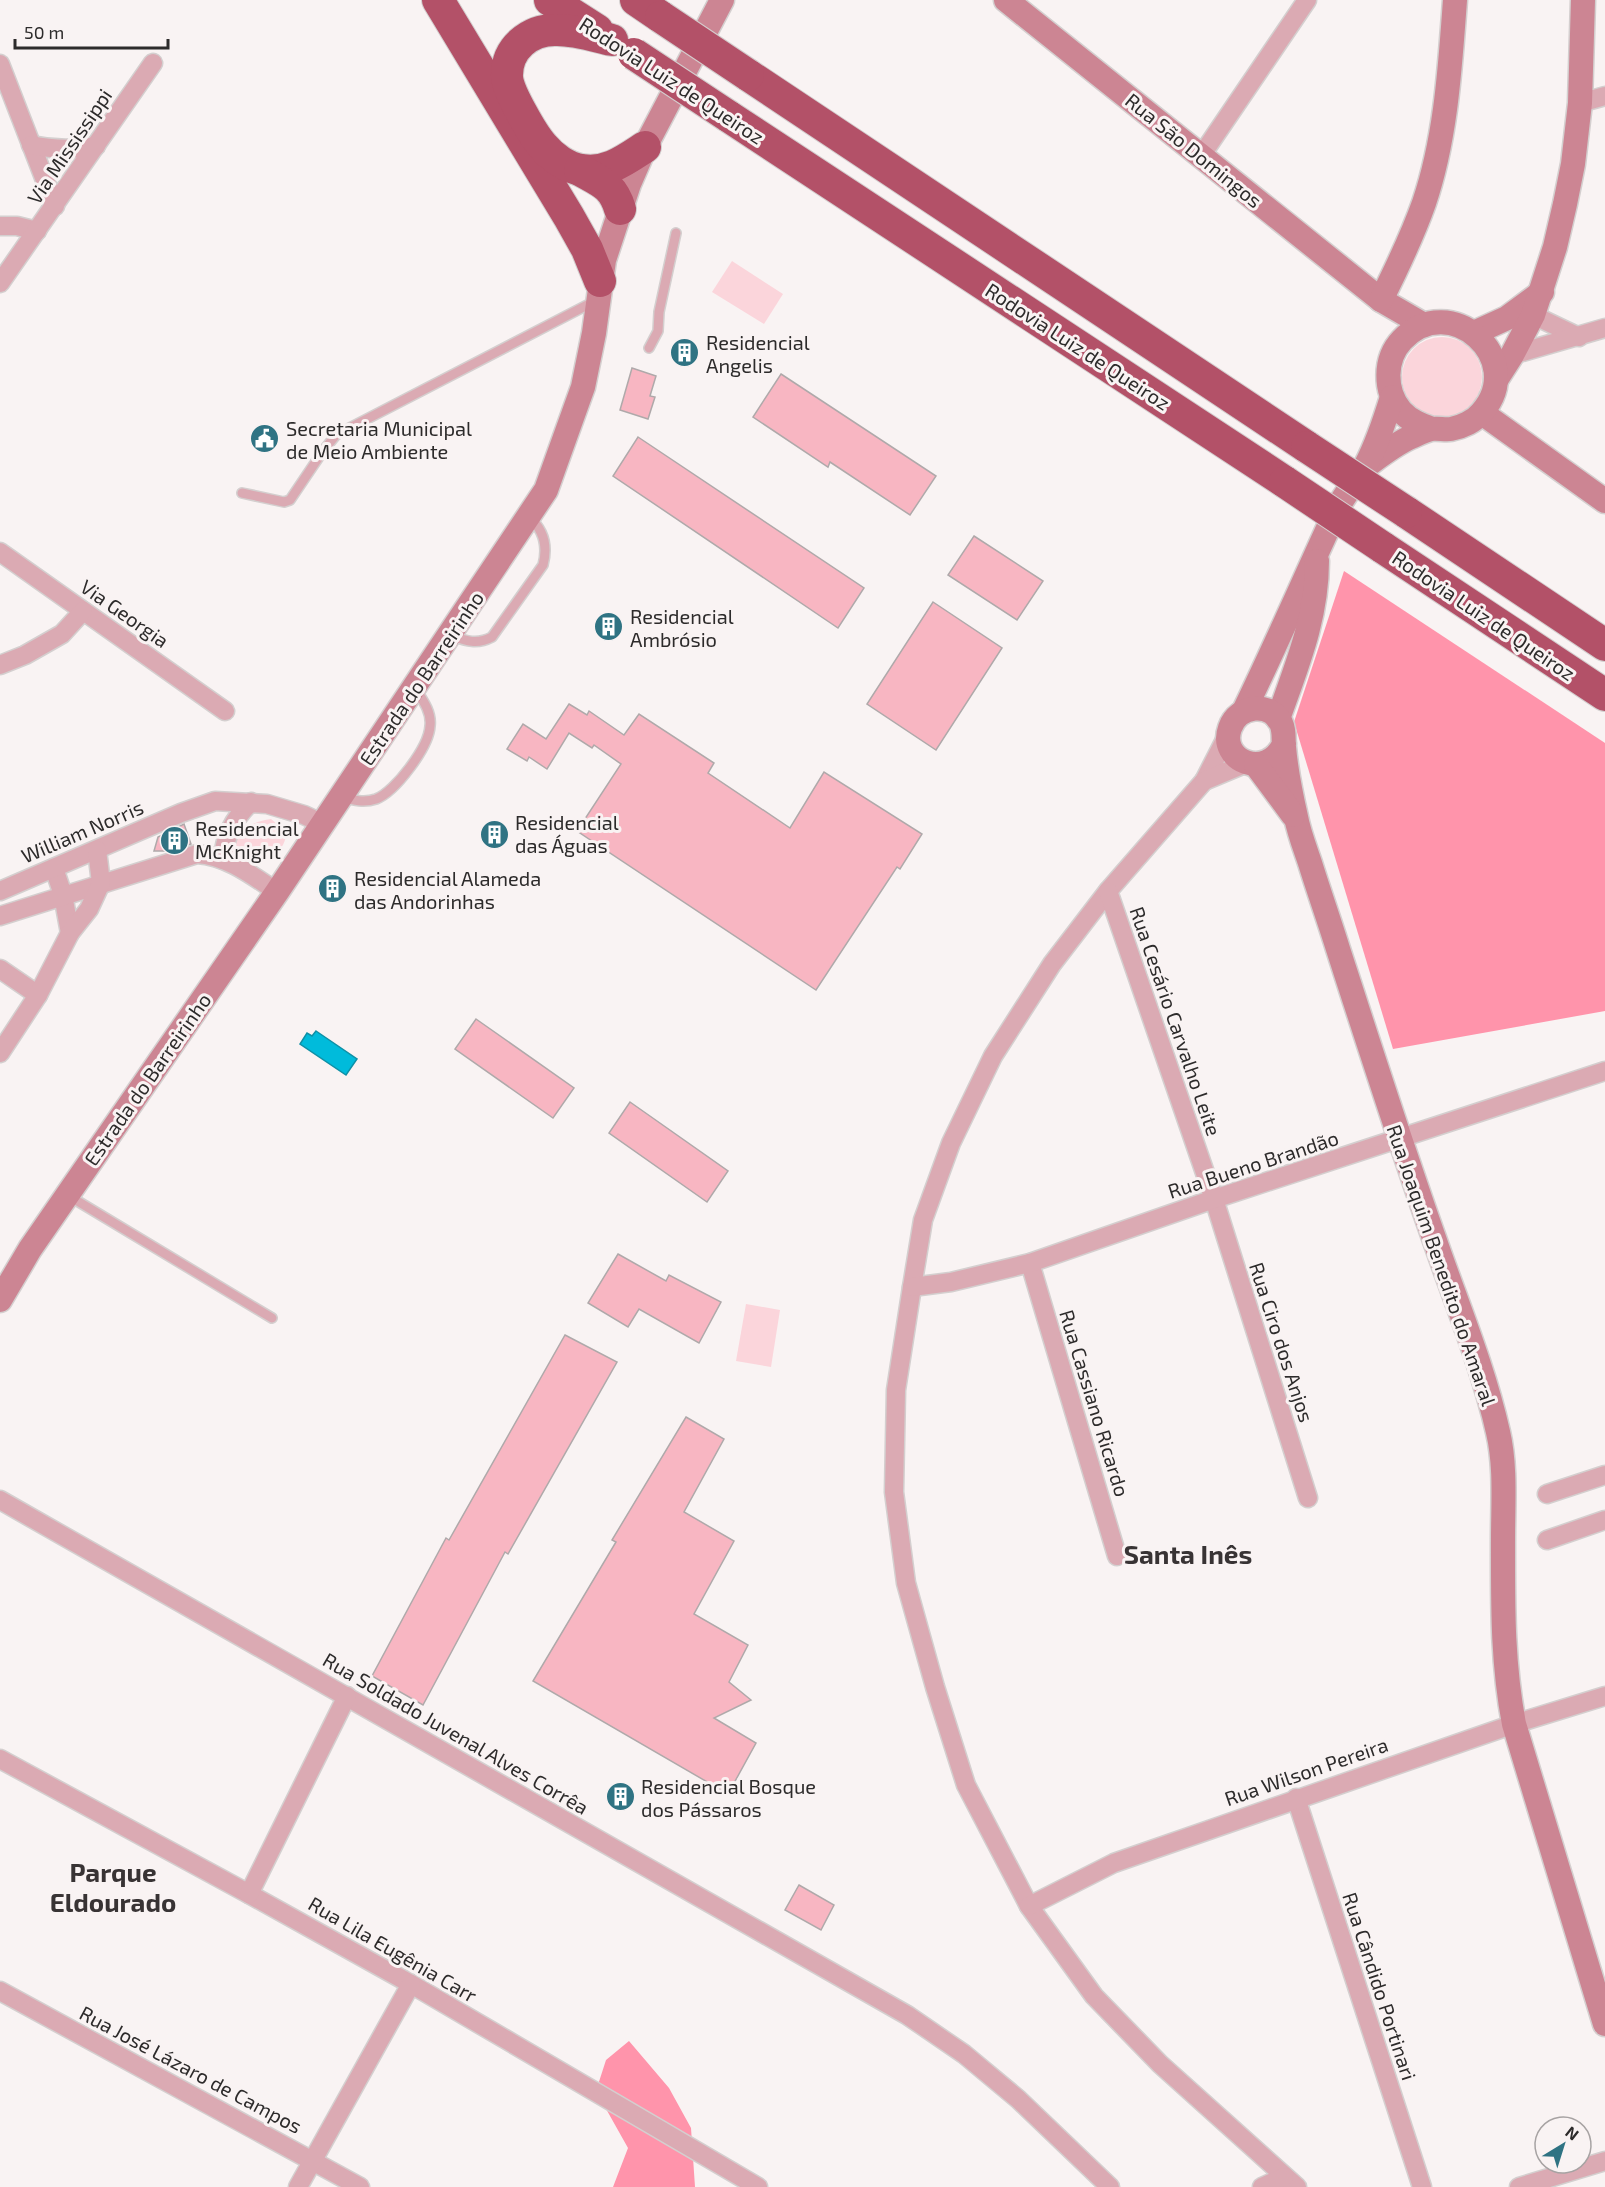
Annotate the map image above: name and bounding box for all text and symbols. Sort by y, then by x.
street label: Rodovia Luiz de Queiroz [575,11,769,149]
scale bar [15,12,168,50]
text: 50 m [24,21,64,43]
street label: Via Mississippi [22,84,116,208]
street label: Rua São Domingos [1121,88,1267,212]
street label: Rodovia Luiz de Queiroz [981,277,1175,415]
place label: Residencial Angelis [706,330,810,377]
building icon: Residencial Angelis [669,337,701,369]
place label: Secretaria Municipal de Meio Ambiente [286,416,472,463]
public building icon: Secretaria Municipal de Meio Ambiente [249,423,281,455]
street label: Rodovia Luiz de Queiroz [1388,545,1580,685]
street label: Via Georgia [76,574,174,652]
street label: Estrada do Barreirinho [354,586,488,770]
place label: Residencial Ambrósio [630,604,734,651]
building icon: Residencial Ambrósio [593,611,625,643]
street label: William Norris [17,794,147,868]
place label: Residencial das Águas [515,810,619,857]
place label: Residencial McKnight [195,816,299,863]
building icon: Residencial das Águas [478,818,510,850]
building icon: Residencial McKnight [158,824,190,856]
place label: Residencial Alameda das Andorinhas [354,866,541,913]
building icon: Residencial Alameda das Andorinhas [317,873,349,905]
street label: Rua Cesário Carvalho Leite [1125,903,1227,1139]
street label: Estrada do Barreirinho [78,988,216,1170]
street label: Rua Joaquim Benedito do Amaral [1383,1121,1502,1409]
street label: Rua Bueno Brandão [1165,1125,1341,1203]
street label: Rua Ciro dos Anjos [1245,1259,1319,1425]
street label: Rua Cassiano Ricardo [1055,1307,1135,1499]
district label: Santa Inês [1124,1538,1252,1569]
street label: Rua Soldado Juvenal Alves Corrêa [319,1647,593,1819]
street label: Rua Wilson Pereira [1221,1732,1391,1810]
place label: Residencial Bosque dos Pássaros [641,1774,816,1821]
building icon: Residencial Bosque dos Pássaros [604,1781,636,1813]
district label: Parque Eldourado [50,1856,176,1917]
street label: Rua Cândido Portinari [1338,1889,1422,2083]
street label: Rua Lila Eugênia Carr [304,1891,482,2007]
street label: Rua José Lázaro de Campos [76,2000,306,2138]
north arrow [1533,2115,1593,2175]
text: N [1562,2122,1583,2144]

